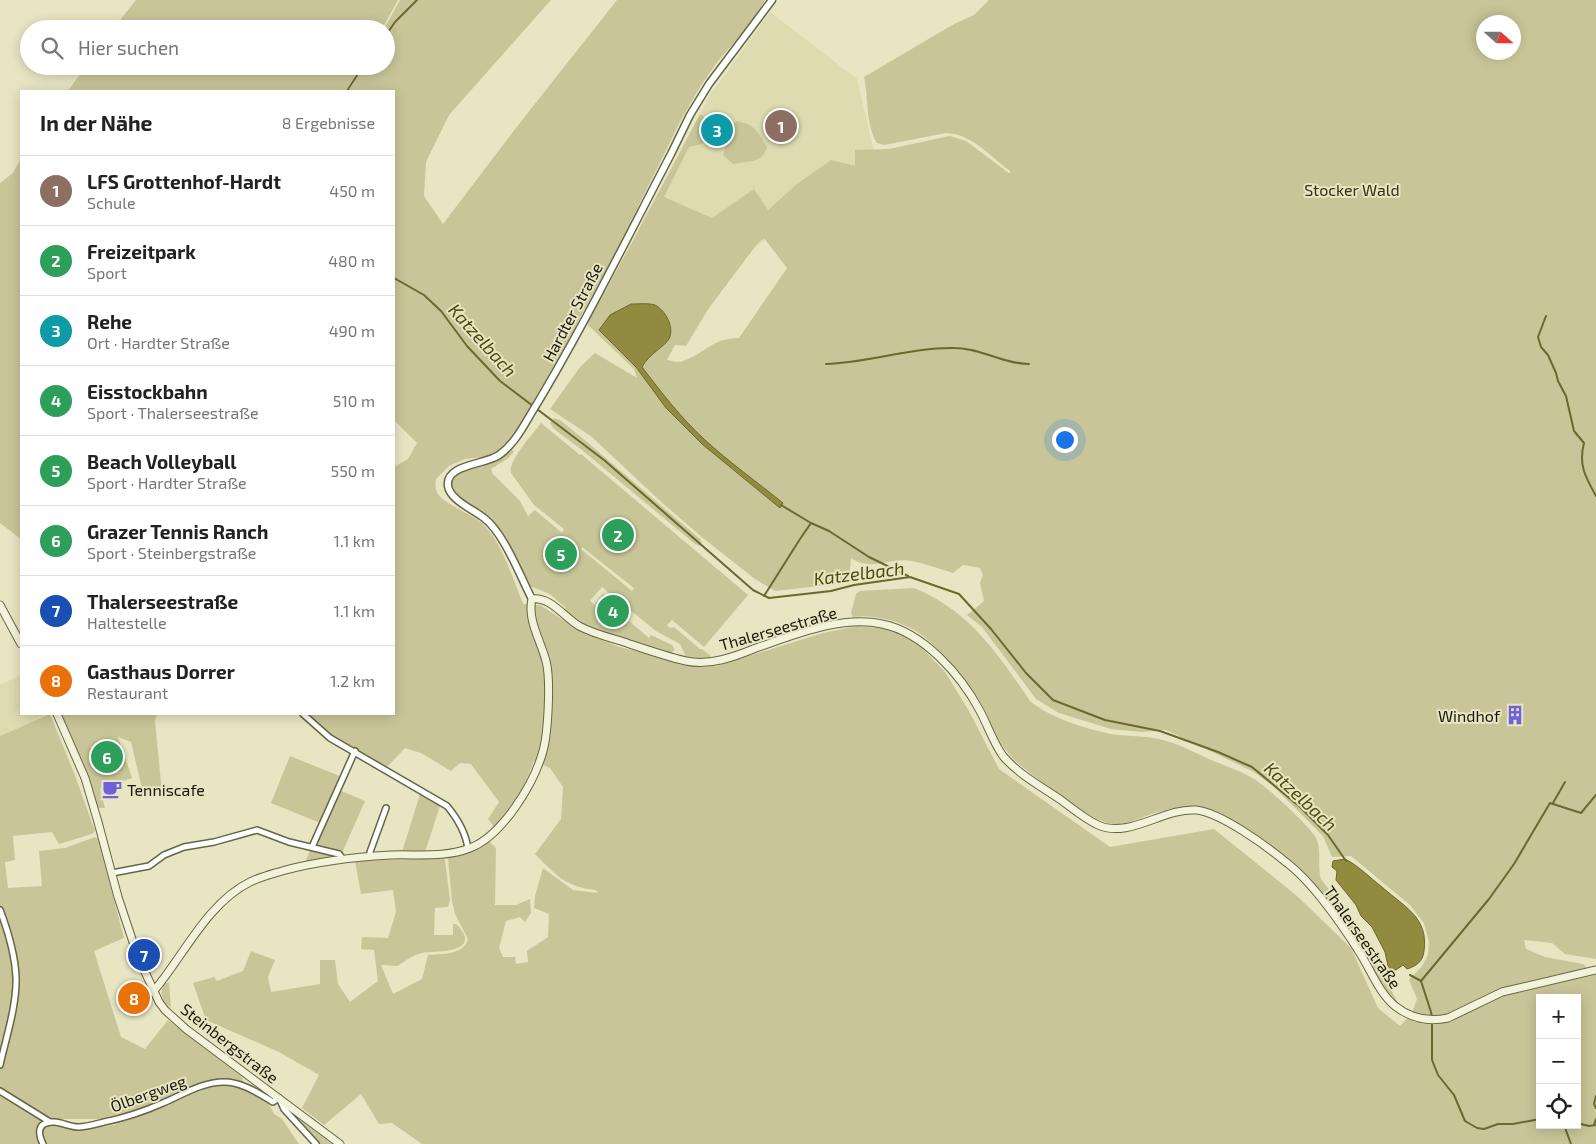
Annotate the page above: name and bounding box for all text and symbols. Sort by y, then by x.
north arrow [1476,15,1521,60]
search box [20,20,395,75]
icon: search [38,34,66,62]
text: Hier suchen [78,36,179,59]
pin: 1 [765,107,797,145]
text: In der Nähe [40,110,152,135]
pin: 3 [701,111,733,149]
text: 8 Ergebnisse [282,113,375,132]
text: LFS Grottenhof-Hardt [87,170,281,193]
park label: Stocker Wald [1304,180,1400,199]
text: 1 [53,181,59,200]
text: 450 m [329,181,375,200]
text: Schule [87,193,136,212]
text: Freizeitpark [87,240,196,263]
text: 2 [51,251,61,270]
text: 480 m [328,251,375,270]
street label: Hardter Straße [538,260,606,364]
text: Sport [87,263,127,282]
water label: Katzelbach [444,299,522,381]
text: Rehe [87,310,132,333]
text: 3 [51,321,61,340]
text: 490 m [329,321,375,340]
text: Ort · Hardter Straße [87,333,230,352]
text: Eisstockbahn [87,380,208,403]
text: 4 [51,391,61,410]
text: 510 m [333,391,375,410]
text: Sport · Thalerseestraße [87,403,259,422]
your location [1052,427,1078,453]
text: Beach Volleyball [87,450,237,473]
text: 5 [52,461,60,480]
text: 550 m [331,461,375,480]
text: Sport · Hardter Straße [87,473,247,492]
pin: 2 [602,516,634,554]
text: Grazer Tennis Ranch [87,520,268,543]
text: 6 [51,531,61,550]
text: 1.1 km [334,531,375,550]
pin: 5 [545,535,577,573]
text: Sport · Steinbergstraße [87,543,256,562]
water label: Katzelbach [812,557,906,589]
text: Thalerseestraße [87,590,238,613]
pin: 4 [597,592,629,630]
text: 7 [52,601,60,620]
text: 1.1 km [334,601,375,620]
street label: Thalerseestraße [717,602,839,654]
text: Haltestelle [87,613,167,632]
text: Gasthaus Dorrer [87,660,235,683]
text: 8 [51,671,61,690]
text: 1.2 km [330,671,375,690]
text: Restaurant [87,683,168,702]
building icon: Windhof [1504,704,1526,726]
place label: Windhof [1438,706,1501,725]
pin: 6 [91,738,123,776]
water label: Katzelbach [1260,757,1342,835]
cafe icon: Tenniscafe [101,778,123,800]
place label: Tenniscafe [127,780,205,799]
street label: Thalerseestraße [1320,882,1406,992]
pin: 7 [128,936,160,974]
pin: 8 [118,979,150,1017]
map controls [1536,994,1581,1129]
button: + [1536,994,1581,1039]
street label: Steinbergstraße [177,999,283,1087]
button: − [1536,1039,1581,1084]
street label: Ölbergweg [108,1071,188,1115]
button: locate [1536,1084,1581,1129]

